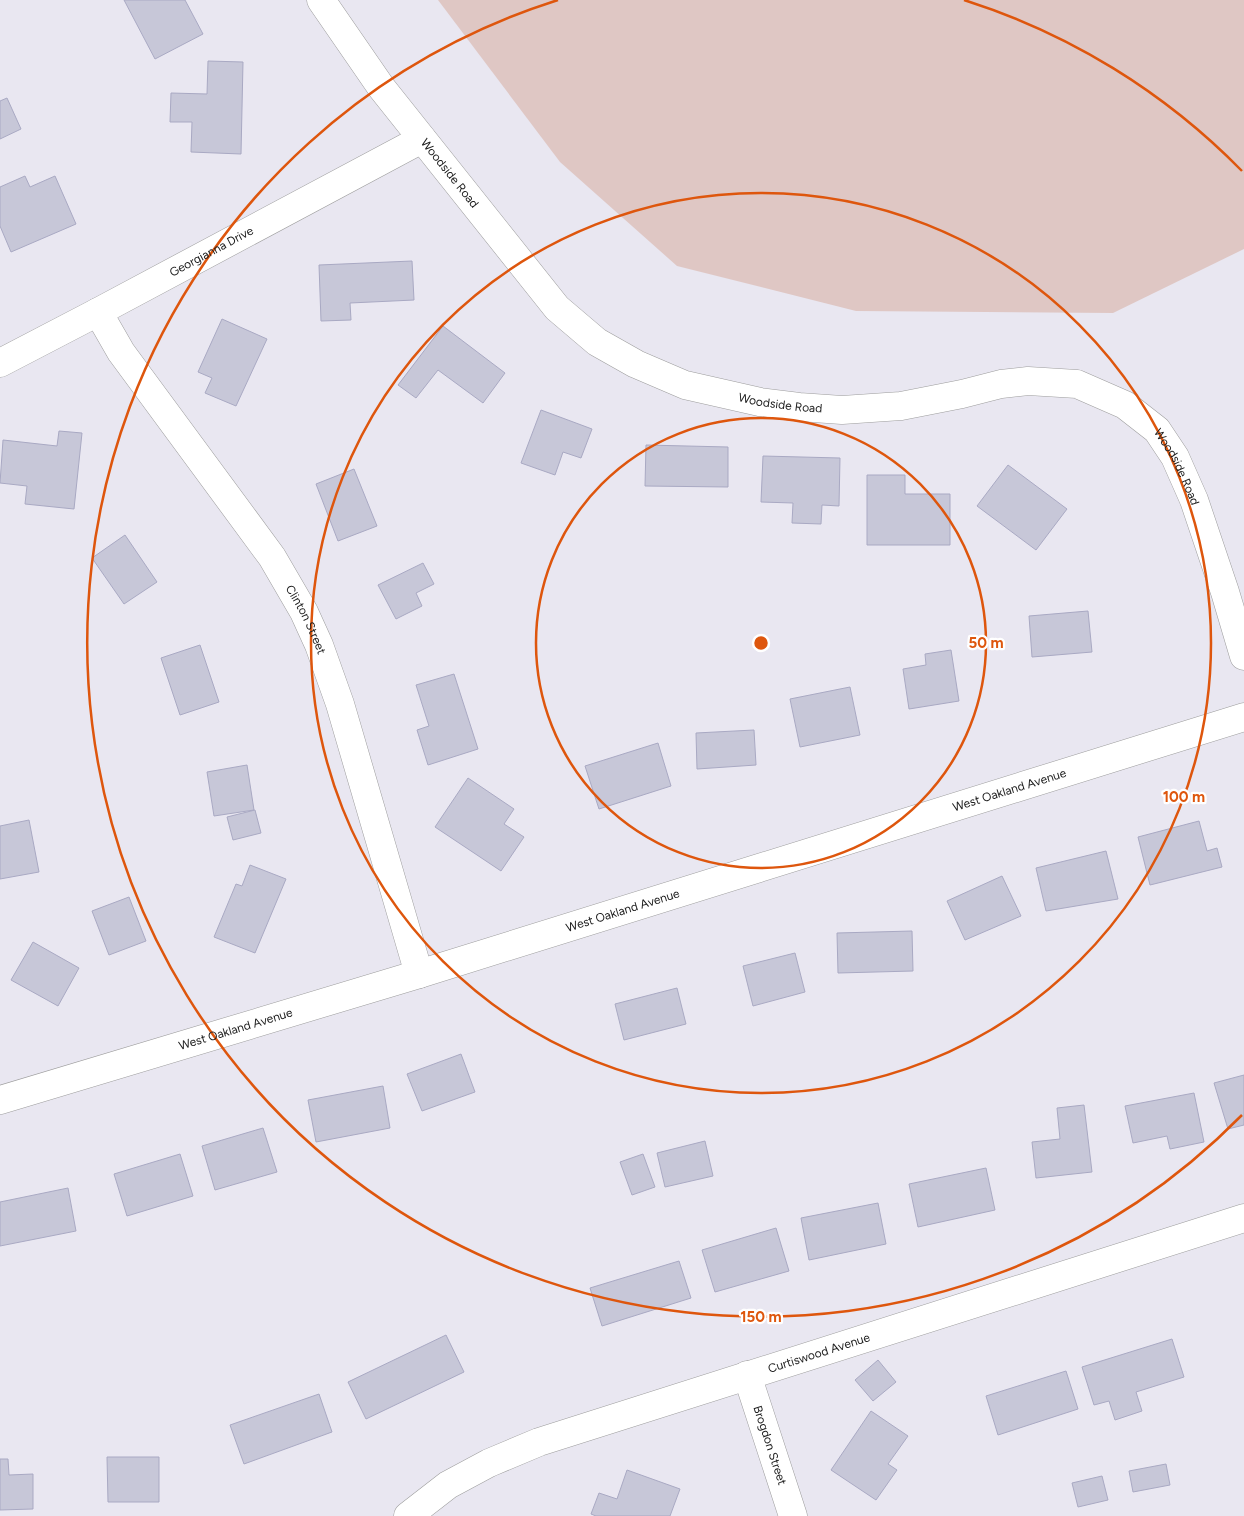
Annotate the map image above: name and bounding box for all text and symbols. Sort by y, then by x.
street label: Woodside Road [418,136,482,211]
street label: Georgianna Drive [167,223,256,280]
street label: Woodside Road [737,390,823,416]
street label: Woodside Road [1151,426,1202,507]
street label: Clinton Street [283,582,329,656]
centre of rings [752,634,770,652]
text: 50 m [968,634,1004,652]
street label: West Oakland Avenue [951,766,1068,814]
text: 100 m [1163,788,1205,806]
street label: West Oakland Avenue [564,886,682,935]
street label: West Oakland Avenue [177,1005,295,1053]
text: 150 m [740,1308,782,1326]
street label: Curtiswood Avenue [766,1330,872,1376]
street label: Brogdon Street [750,1404,790,1487]

